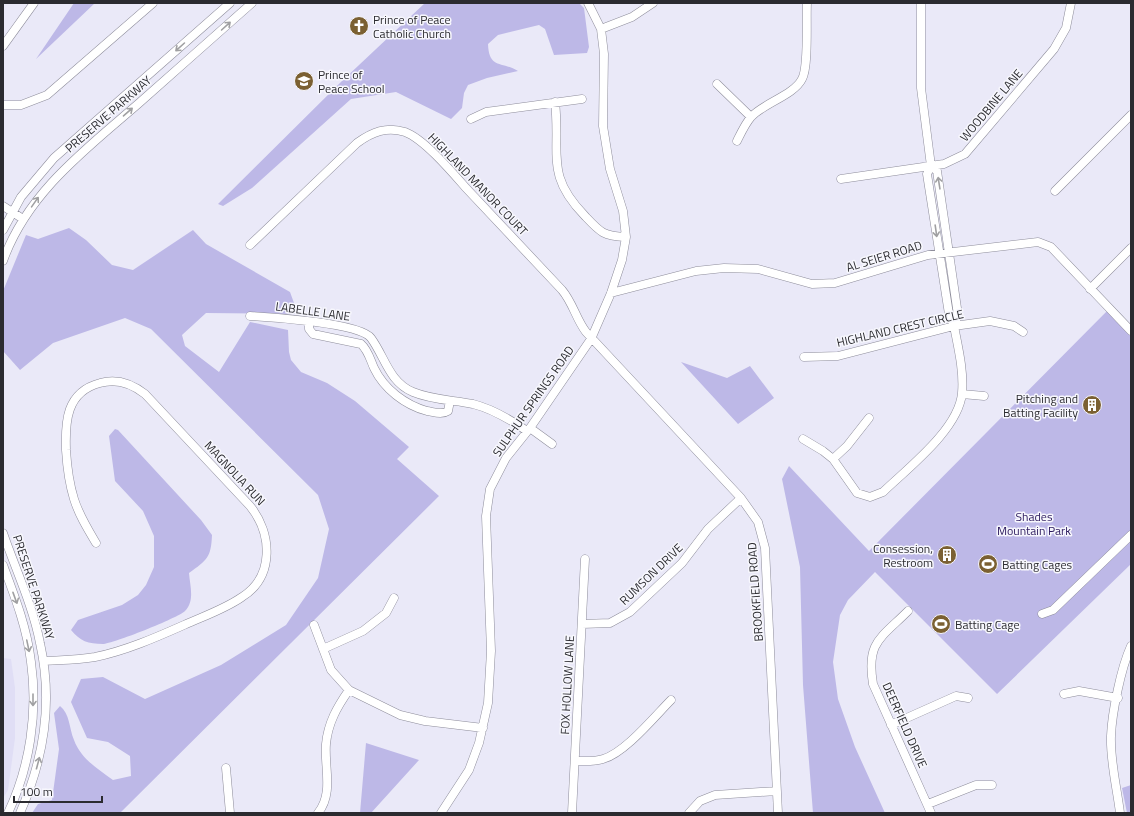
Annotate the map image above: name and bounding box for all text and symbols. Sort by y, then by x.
place label: Prince of Peace Catholic Church [373,10,451,43]
church icon: Prince of Peace Catholic Church [348,15,370,37]
one-way arrow [221,22,231,31]
one-way arrow [175,43,185,52]
street label: WOODBINE LANE [955,64,1027,145]
place label: Prince of Peace School [318,65,385,98]
school or university icon: Prince of Peace School [293,70,315,92]
street label: PRESERVE PARKWAY [61,71,156,157]
one-way arrow [123,108,134,117]
street label: HIGHLAND MANOR COURT [424,128,533,240]
one-way arrow [935,177,943,190]
one-way arrow [31,197,39,208]
one-way arrow [932,224,940,237]
street label: AL SEIER ROAD [844,235,924,277]
street label: LABELLE LANE [274,296,352,326]
street label: HIGHLAND CREST CIRCLE [835,304,966,352]
street label: SULPHUR SPRINGS ROAD [487,341,579,460]
place label: Pitching and Batting Facility [1003,389,1078,422]
building icon: Pitching and Batting Facility [1081,394,1103,416]
street label: MAGNOLIA RUN [200,436,270,510]
park label: Shades Mountain Park [997,507,1071,540]
street label: PRESERVE PARKWAY [8,532,60,642]
street label: RUMSON DRIVE [615,538,687,609]
place label: Consession, Restroom [873,539,933,572]
street label: BROOKFIELD ROAD [742,541,768,642]
building icon: Consession, Restroom [936,544,958,566]
sports icon: Batting Cages [977,553,999,575]
place label: Batting Cages [1002,555,1072,574]
one-way arrow [12,591,19,604]
sports icon: Batting Cage [930,613,952,635]
place label: Batting Cage [955,615,1019,634]
street label: FOX HOLLOW LANE [555,635,579,735]
one-way arrow [24,639,32,652]
street label: DEERFIELD DRIVE [878,679,933,771]
one-way arrow [29,693,37,706]
one-way arrow [35,757,42,770]
scale bar [14,778,102,804]
text: 100 m [20,782,53,801]

